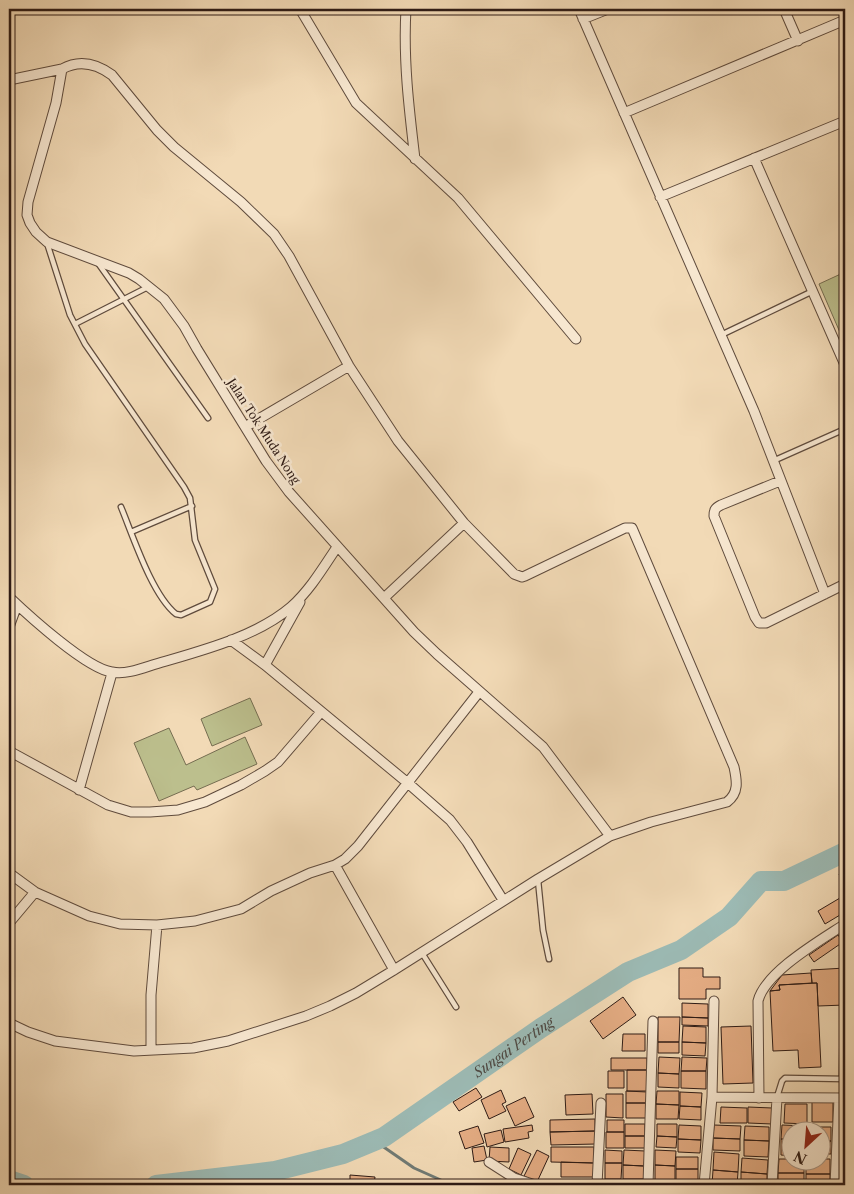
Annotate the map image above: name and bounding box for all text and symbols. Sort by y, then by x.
street label: Jalan Tok Muda Nong [223,374,304,487]
water label: Sungai Perting [469,1012,559,1082]
north arrow [782,1122,832,1172]
text: N [791,1147,810,1168]

